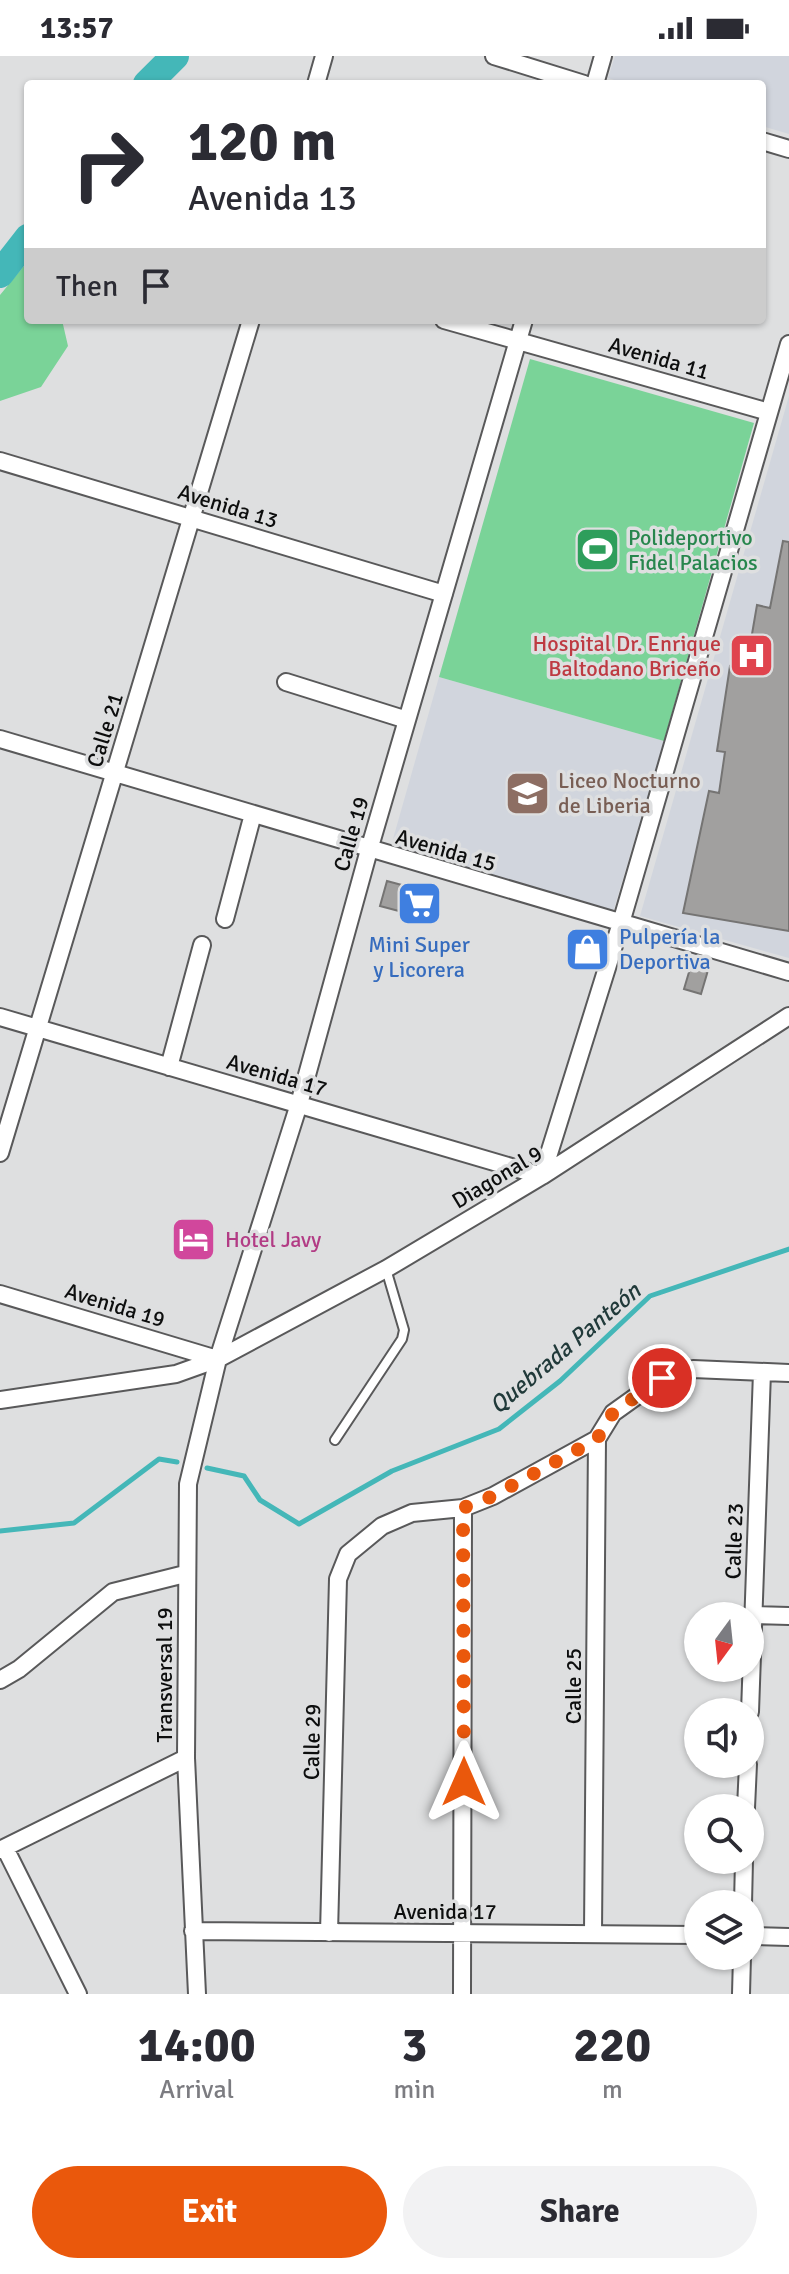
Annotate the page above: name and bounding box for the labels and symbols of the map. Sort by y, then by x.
street label: Avenida 11 [606,331,712,385]
street label: Avenida 13 [175,478,281,534]
place label: Polideportivo Fidel Palacios [628,524,758,576]
sports icon: Polideportivo Fidel Palacios [573,526,621,574]
place label: Hospital Dr. Enrique Baltodano Briceño [532,630,721,682]
hospital icon: Hospital Dr. Enrique Baltodano Briceño [728,632,776,680]
street label: Calle 21 [81,690,129,770]
place label: Liceo Nocturno de Liberia [558,767,701,819]
school or university icon: Liceo Nocturno de Liberia [503,769,551,817]
street label: Calle 19 [327,794,375,874]
street label: Avenida 15 [393,823,499,877]
supermarket icon: Mini Super y Licorera [395,879,443,927]
place label: Pulpería la Deportiva [619,923,720,975]
shop icon: Pulpería la Deportiva [564,925,612,973]
place label: Mini Super y Licorera [368,931,470,983]
street label: Avenida 17 [224,1048,330,1102]
street label: Diagonal 9 [447,1140,547,1214]
hotel icon: Hotel Javy [170,1215,218,1263]
place label: Hotel Javy [225,1226,322,1253]
water label: Quebrada Panteón [483,1275,647,1420]
street label: Avenida 19 [62,1277,168,1333]
pin [628,1344,696,1412]
street label: Calle 23 [719,1502,749,1580]
north arrow [684,1602,764,1682]
street label: Transversal 19 [151,1607,178,1743]
street label: Calle 25 [560,1648,587,1724]
street label: Calle 29 [298,1704,326,1780]
position arrow [422,1740,506,1824]
street label: Avenida 17 [393,1898,497,1925]

